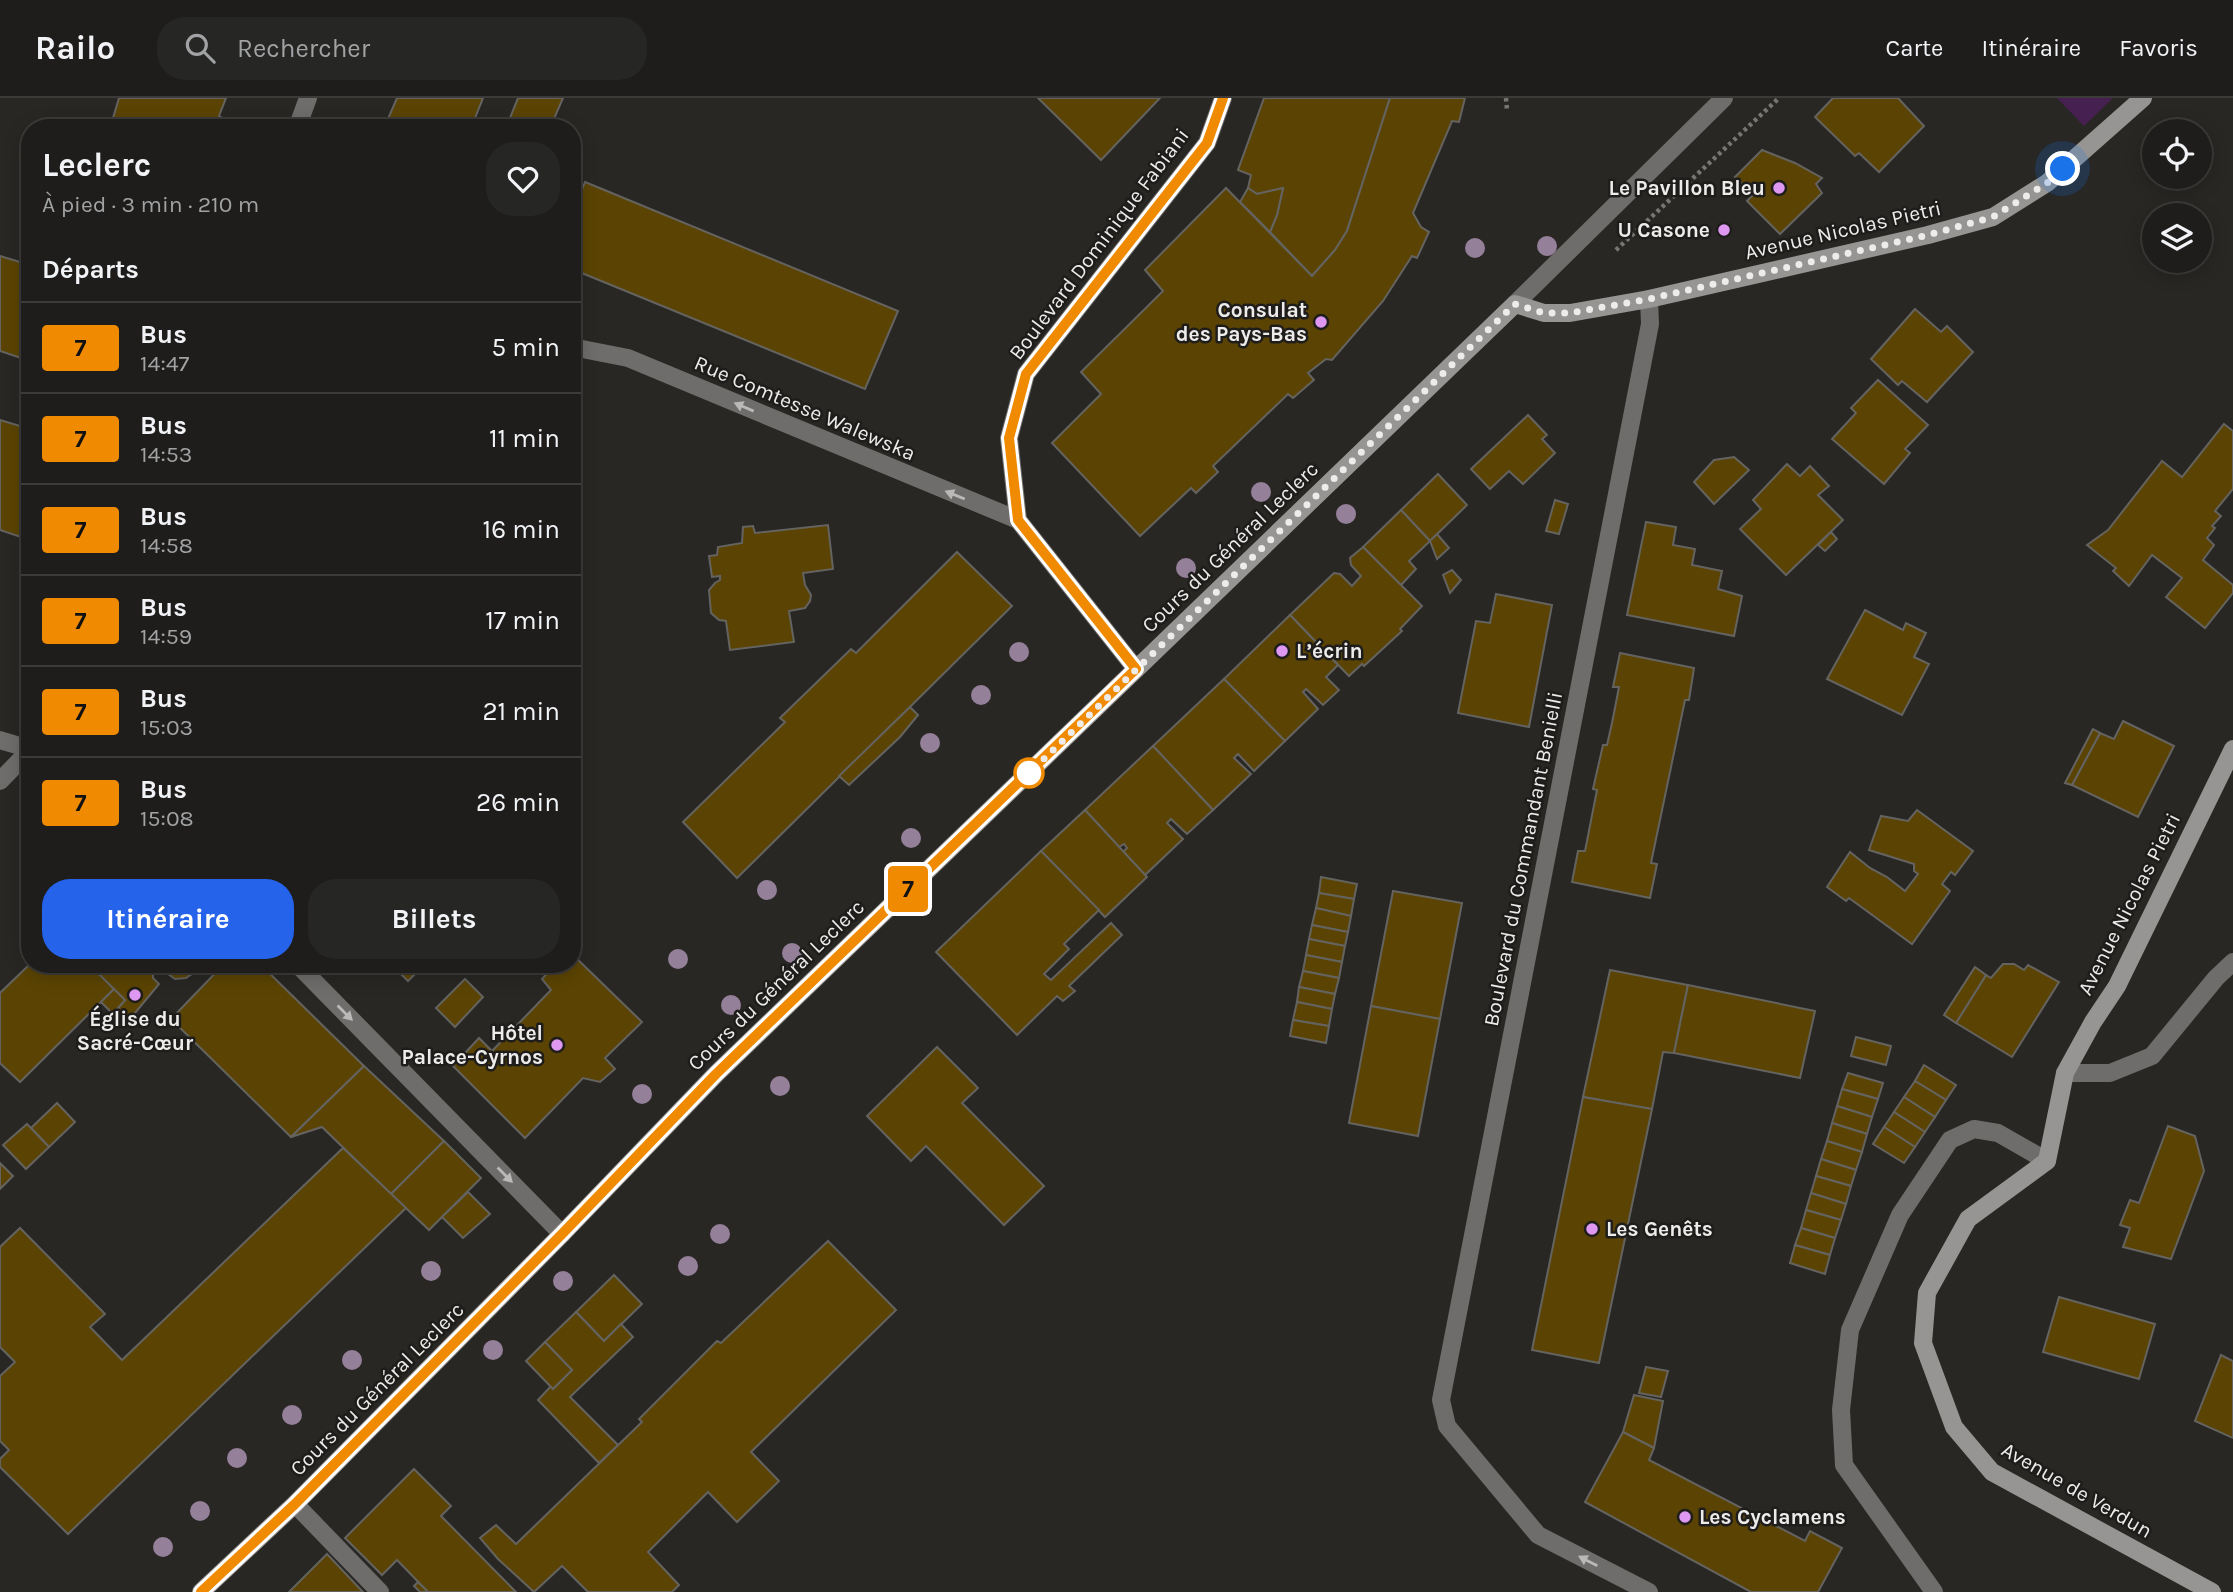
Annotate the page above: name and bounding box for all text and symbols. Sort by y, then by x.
search box [157,17,647,80]
text: Railo [35,29,115,67]
icon: search [181,29,219,67]
text: Rechercher [237,33,370,64]
text: Carte [1885,34,1943,62]
text: Itinéraire [1981,34,2081,62]
text: Favoris [2119,34,2198,62]
map controls [2142,119,2212,273]
button: locate [2142,119,2212,189]
street label: Boulevard Dominique Fabiani [1004,124,1194,364]
button: heart [486,142,560,216]
text: Leclerc [42,146,151,184]
your location [2045,151,2080,186]
place label: Le Pavillon Bleu [1609,176,1765,200]
marker: Le Pavillon Bleu [1771,180,1787,196]
text: À pied · 3 min · 210 m [42,191,259,218]
street label: Avenue Nicolas Pietri [1742,196,1944,264]
button: layers [2142,203,2212,273]
place label: U Casone [1617,218,1710,242]
marker: U Casone [1716,222,1732,238]
text: Départs [42,254,139,285]
place label: Consulat des Pays-Bas [1176,298,1307,346]
marker: Consulat des Pays-Bas [1313,314,1329,330]
text: Bus [140,319,187,350]
text: 5 min [491,332,560,363]
text: 7 [75,334,86,362]
text: 14:47 [140,350,189,377]
street label: Rue Comtesse Walewska [691,350,919,466]
one-way arrow [734,402,755,413]
text: Bus [140,410,187,441]
text: 11 min [489,423,560,454]
text: 7 [75,425,86,453]
text: 14:53 [140,441,192,468]
street label: Cours du Général Leclerc [1137,457,1323,637]
one-way arrow [944,489,965,500]
text: Bus [140,501,187,532]
text: 16 min [483,514,560,545]
text: 7 [75,516,86,544]
text: 14:58 [140,532,193,559]
text: Bus [140,592,187,623]
text: 17 min [485,605,560,636]
text: 7 [75,607,86,635]
text: 14:59 [140,623,192,650]
place label: L’écrin [1296,639,1363,663]
marker: L’écrin [1274,643,1290,659]
text: Bus [140,683,187,714]
street label: Boulevard du Commandant Benielli [1479,690,1567,1028]
text: 21 min [482,696,560,727]
text: 7 [75,698,86,726]
text: 15:03 [140,714,193,741]
unlabelled marker [1014,758,1044,788]
text: Bus [140,774,187,805]
text: 26 min [476,787,560,818]
text: 7 [75,789,86,817]
text: 15:08 [140,805,194,832]
street label: Avenue Nicolas Pietri [2073,809,2185,999]
line badge: 7 [885,866,931,912]
text: 7 [902,875,914,903]
button: Itinéraire [42,879,294,959]
button: Billets [308,879,560,959]
street label: Cours du Général Leclerc [683,895,869,1075]
marker: Église du Sacré-Cœur [127,987,143,1003]
one-way arrow [337,1004,353,1021]
place label: Église du Sacré-Cœur [77,1005,194,1055]
place label: Hôtel Palace-Cyrnos [402,1021,543,1069]
marker: Hôtel Palace-Cyrnos [549,1037,565,1053]
one-way arrow [496,1166,512,1183]
place label: Les Genêts [1606,1217,1713,1241]
marker: Les Genêts [1584,1221,1600,1237]
street label: Cours du Général Leclerc [285,1297,469,1481]
street label: Avenue de Verdun [1998,1437,2156,1543]
place label: Les Cyclamens [1699,1505,1846,1529]
marker: Les Cyclamens [1677,1509,1693,1525]
one-way arrow [1578,1555,1598,1566]

